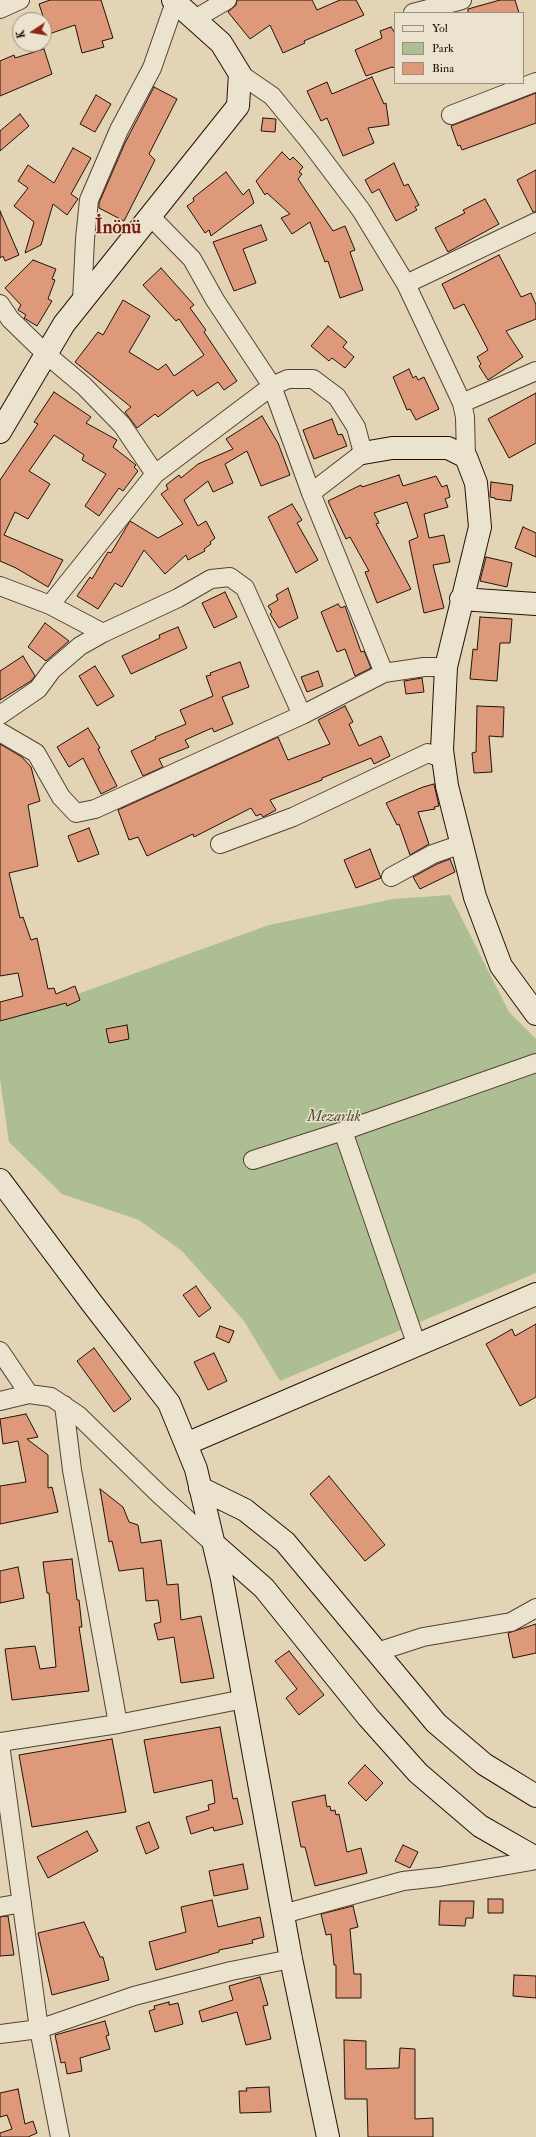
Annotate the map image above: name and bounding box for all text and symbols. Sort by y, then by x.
north arrow [12,12,52,52]
legend [394,12,524,84]
text: Yol [432,21,448,36]
text: K [14,29,28,40]
text: Park [432,41,454,56]
text: Bina [432,61,454,76]
district label: İnönü [95,218,141,240]
park label: Mezarlık [307,1109,361,1127]

